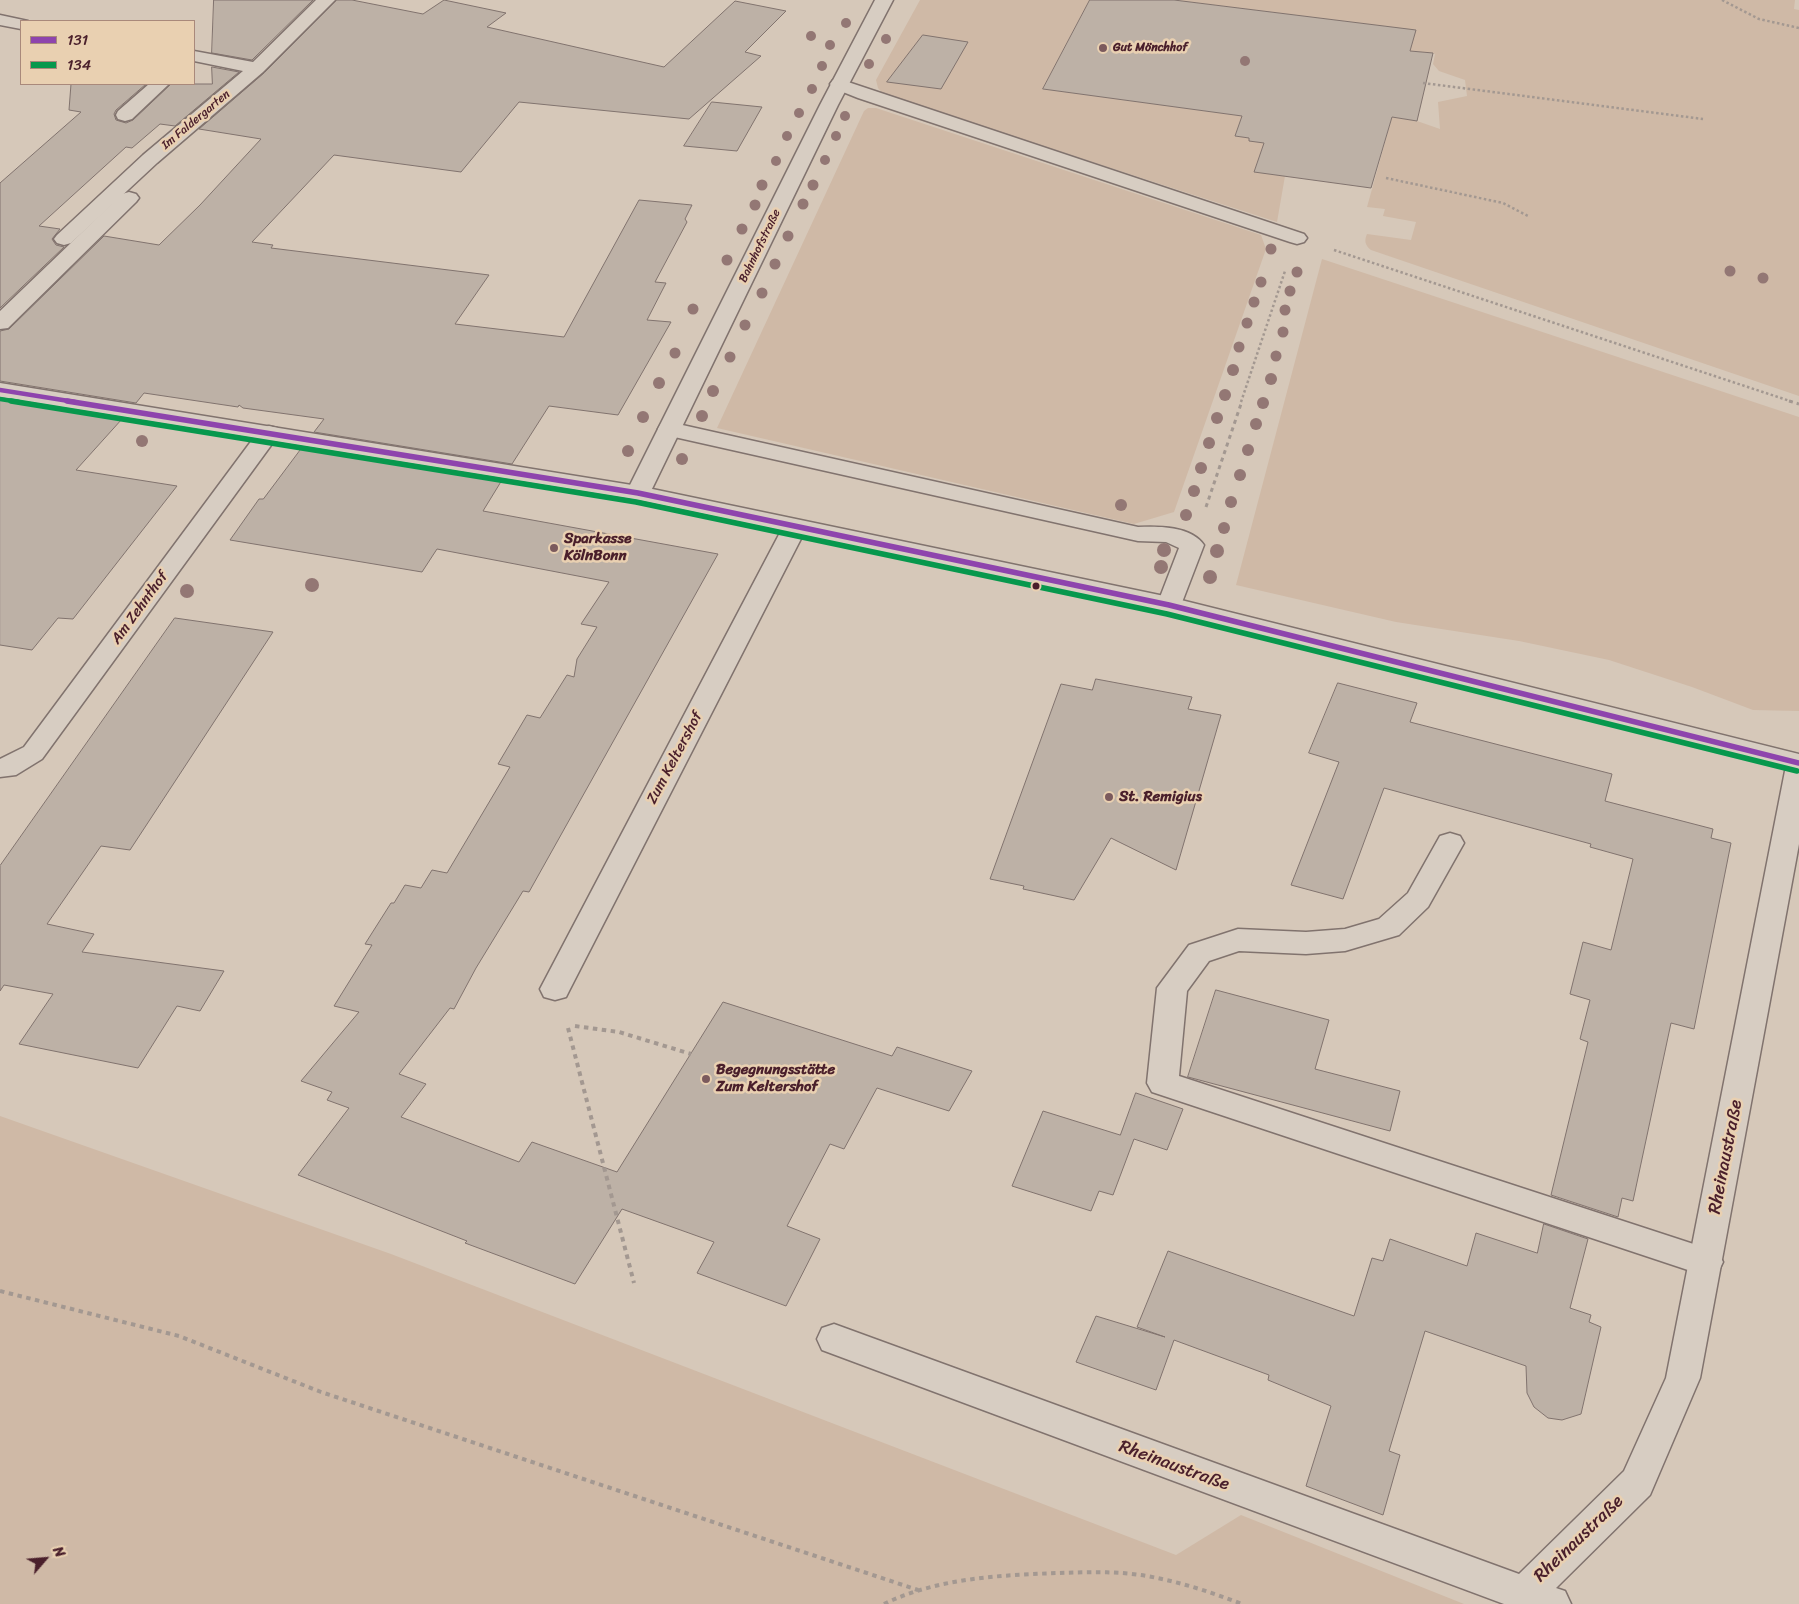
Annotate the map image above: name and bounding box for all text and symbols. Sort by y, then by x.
legend [20,20,195,85]
text: 131 [67,27,88,53]
place label: Gut Mönchhof [1113,41,1187,55]
marker: Gut Mönchhof [1097,42,1109,54]
text: 134 [67,52,91,78]
street label: Im Faldergarten [159,87,233,153]
street label: Bahnhofstraße [736,207,784,285]
place label: Sparkasse KölnBonn [564,530,632,565]
marker: Sparkasse KölnBonn [548,542,560,554]
street label: Am Zehnthof [108,568,172,648]
unlabelled marker [1031,581,1041,591]
street label: Zum Keltershof [643,709,707,807]
place label: St. Remigius [1119,788,1202,806]
marker: St. Remigius [1103,791,1115,803]
place label: Begegnungsstätte Zum Keltershof [716,1061,835,1096]
marker: Begegnungsstätte Zum Keltershof [700,1073,712,1085]
street label: Rheinaustraße [1704,1098,1748,1216]
street label: Rheinaustraße [1116,1436,1232,1496]
street label: Rheinaustraße [1530,1491,1628,1587]
north arrow [20,1534,70,1584]
text: N [45,1542,72,1562]

